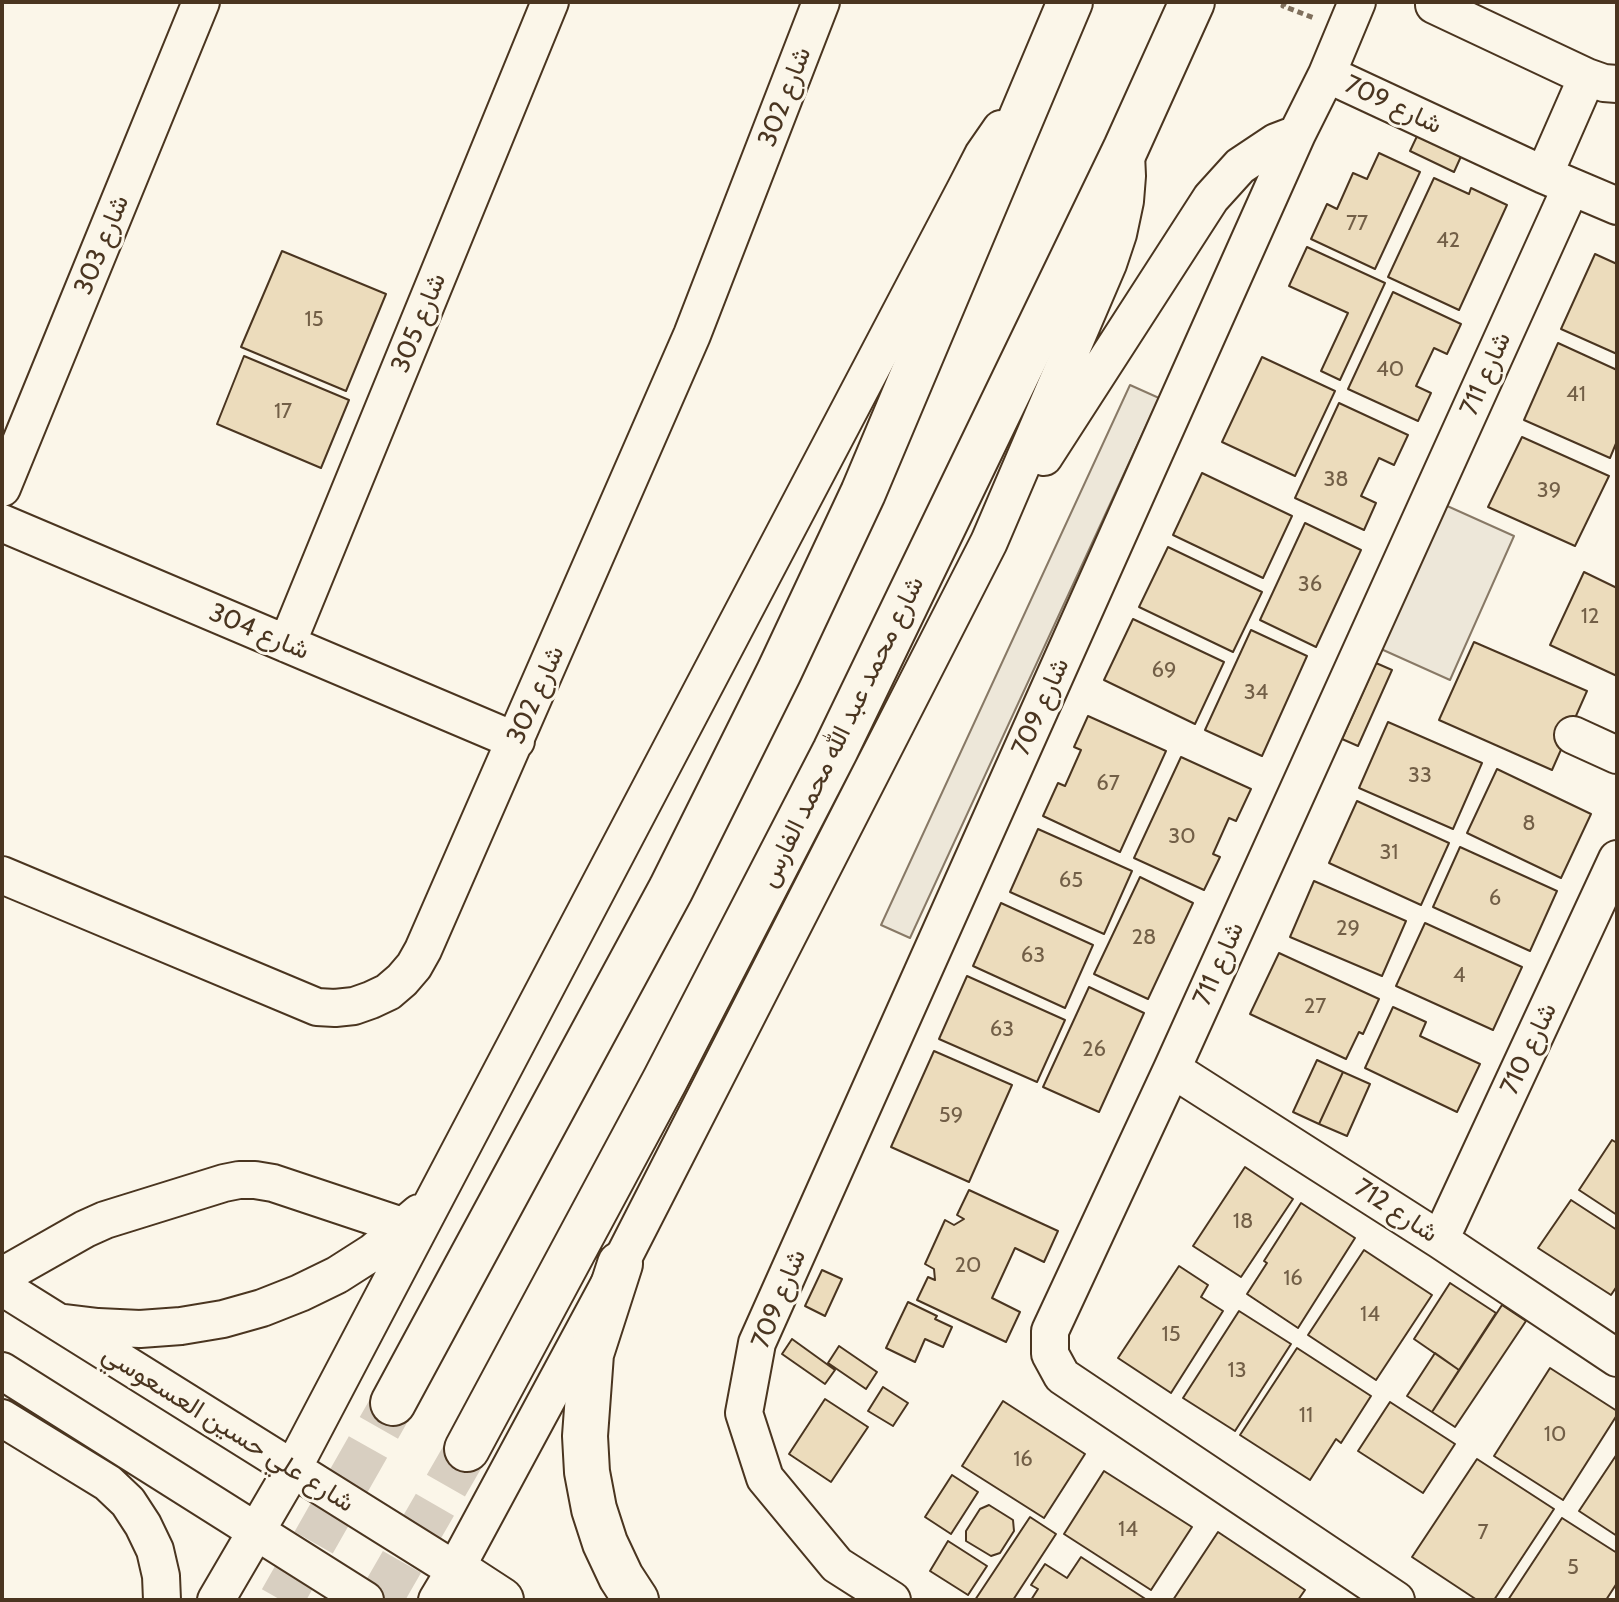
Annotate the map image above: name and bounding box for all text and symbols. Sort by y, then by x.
street label: شارع 302 [752,43,818,151]
street label: شارع 709 [1339,69,1447,141]
street label: شارع 303 [68,191,136,299]
house number: 77 [1346,211,1368,237]
house number: 42 [1436,228,1460,254]
street label: شارع 305 [385,269,453,377]
house number: 15 [304,307,324,333]
street label: شارع 711 [1454,327,1518,421]
house number: 40 [1376,357,1404,383]
house number: 41 [1566,382,1586,408]
house number: 17 [274,399,292,425]
house number: 38 [1323,467,1349,493]
house number: 39 [1537,478,1561,504]
street label: شارع محمد عبد الله محمد الفارس [753,571,931,893]
house number: 36 [1298,572,1322,598]
street label: شارع 304 [204,597,314,667]
house number: 12 [1581,604,1599,630]
street label: شارع 302 [501,641,571,749]
street label: شارع 709 [1006,653,1076,761]
house number: 69 [1152,658,1176,684]
house number: 34 [1244,680,1268,706]
house number: 33 [1408,763,1432,789]
house number: 67 [1096,771,1120,797]
house number: 8 [1522,811,1536,837]
house number: 30 [1168,824,1196,850]
house number: 31 [1379,840,1399,866]
house number: 65 [1059,868,1083,894]
house number: 6 [1489,886,1501,912]
house number: 29 [1336,916,1360,942]
street label: شارع 711 [1187,917,1251,1011]
house number: 28 [1132,925,1156,951]
house number: 63 [1021,943,1045,969]
house number: 4 [1453,963,1465,989]
house number: 27 [1304,994,1326,1020]
street label: شارع 710 [1494,998,1564,1100]
house number: 63 [990,1017,1014,1043]
house number: 26 [1082,1037,1106,1063]
house number: 59 [939,1103,963,1129]
street label: شارع 712 [1348,1173,1444,1249]
house number: 18 [1233,1209,1253,1235]
street label: شارع 709 [745,1245,813,1353]
house number: 20 [955,1253,981,1279]
house number: 16 [1283,1266,1303,1292]
house number: 14 [1360,1302,1380,1328]
house number: 15 [1161,1322,1181,1348]
street label: شارع علي حسين العسعوسي [96,1339,360,1519]
house number: 13 [1227,1358,1247,1384]
house number: 11 [1299,1403,1313,1429]
house number: 10 [1544,1422,1566,1448]
house number: 16 [1013,1447,1033,1473]
house number: 14 [1118,1517,1138,1543]
house number: 7 [1477,1520,1489,1546]
house number: 5 [1567,1555,1579,1581]

